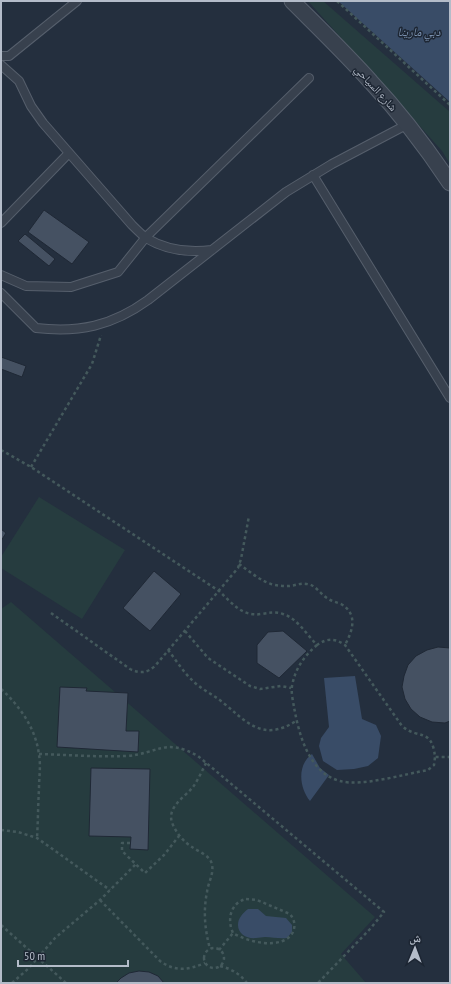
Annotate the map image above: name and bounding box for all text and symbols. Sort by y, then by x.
water label: دبي مارينا [398,24,440,42]
street label: شارع السياحي [350,62,400,115]
north arrow [395,928,435,968]
text: ش [409,931,421,946]
scale bar [18,942,128,968]
text: 50 m [24,948,45,963]

